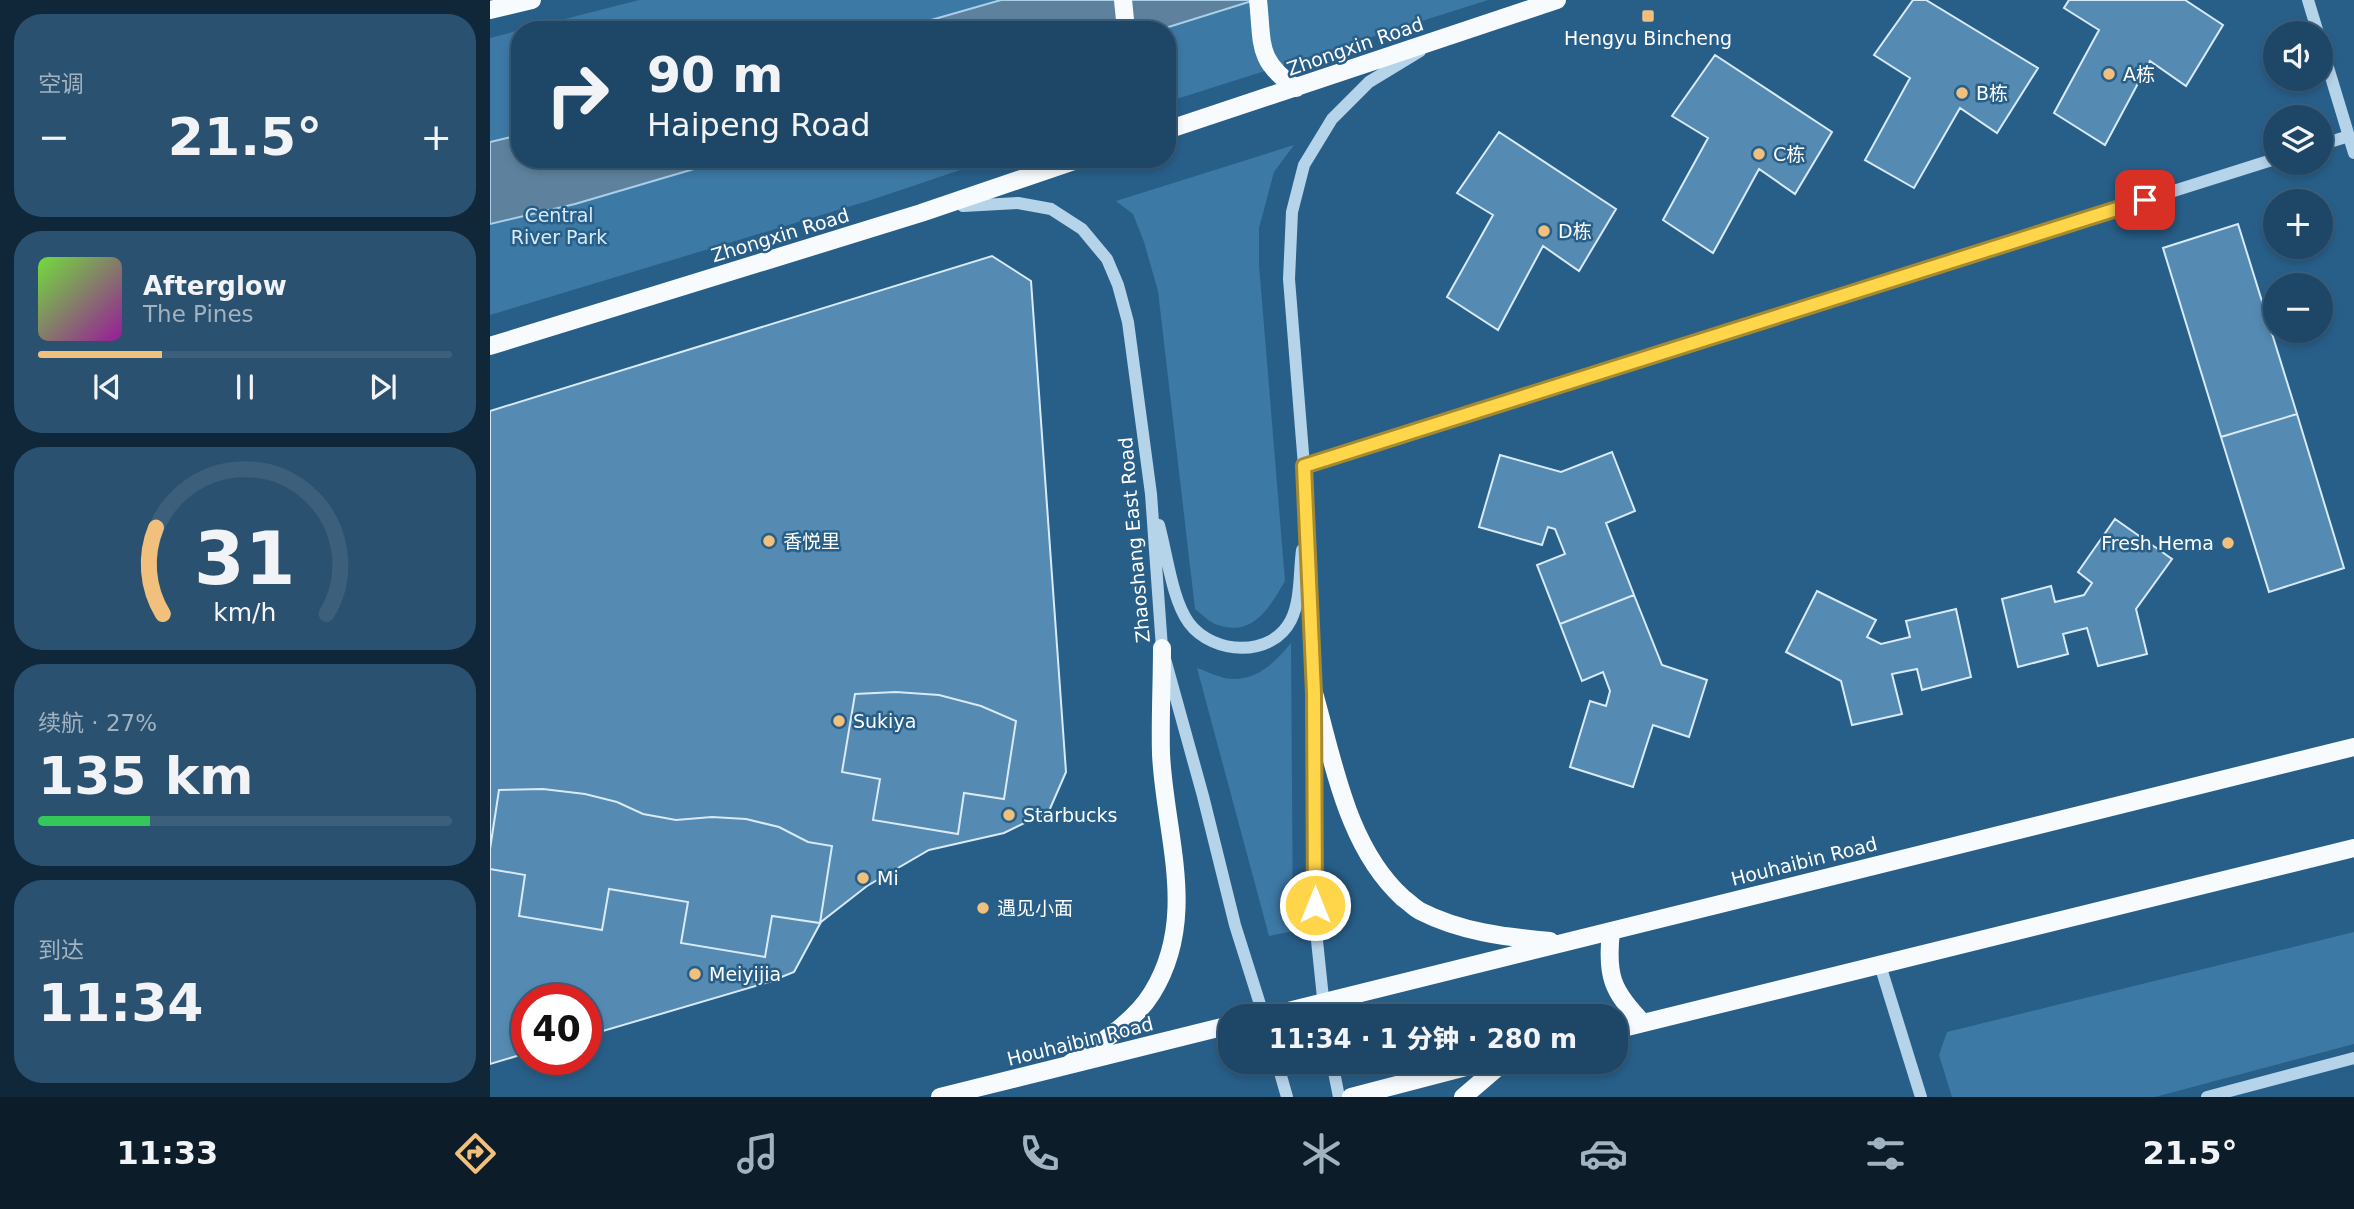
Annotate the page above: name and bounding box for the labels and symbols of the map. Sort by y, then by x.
marker: Hengyu Bincheng [1640,8,1656,24]
street label: Zhongxin Road [1284,12,1426,80]
place label: Hengyu Bincheng [1564,27,1732,49]
place label: A栋 [2123,63,2155,85]
marker: A栋 [2101,66,2117,82]
place label: B栋 [1976,82,2008,104]
marker: B栋 [1954,85,1970,101]
place label: C栋 [1773,143,1805,165]
marker: C栋 [1751,146,1767,162]
pin [2115,170,2175,230]
park label: Central River Park [511,204,607,248]
street label: Zhongxin Road [708,204,852,266]
place label: D栋 [1558,220,1592,242]
marker: D栋 [1536,223,1552,239]
street label: Zhaoshang East Road [1114,436,1154,644]
place label: 香悦里 [783,530,840,552]
place label: Fresh Hema [2101,532,2214,554]
marker: 香悦里 [761,533,777,549]
marker: Fresh Hema [2220,535,2236,551]
place label: Sukiya [853,710,916,732]
marker: Sukiya [831,713,847,729]
place label: Starbucks [1023,804,1117,826]
marker: Starbucks [1001,807,1017,823]
street label: Houhaibin Road [1729,832,1879,890]
place label: Mi [877,867,899,889]
position arrow [1278,868,1352,942]
marker: Mi [855,870,871,886]
place label: 遇见小面 [997,897,1073,919]
marker: 遇见小面 [975,900,991,916]
place label: Meiyijia [709,963,781,985]
marker: Meiyijia [687,966,703,982]
speed limit sign: 40 [511,984,602,1075]
street label: Houhaibin Road [1005,1012,1155,1070]

